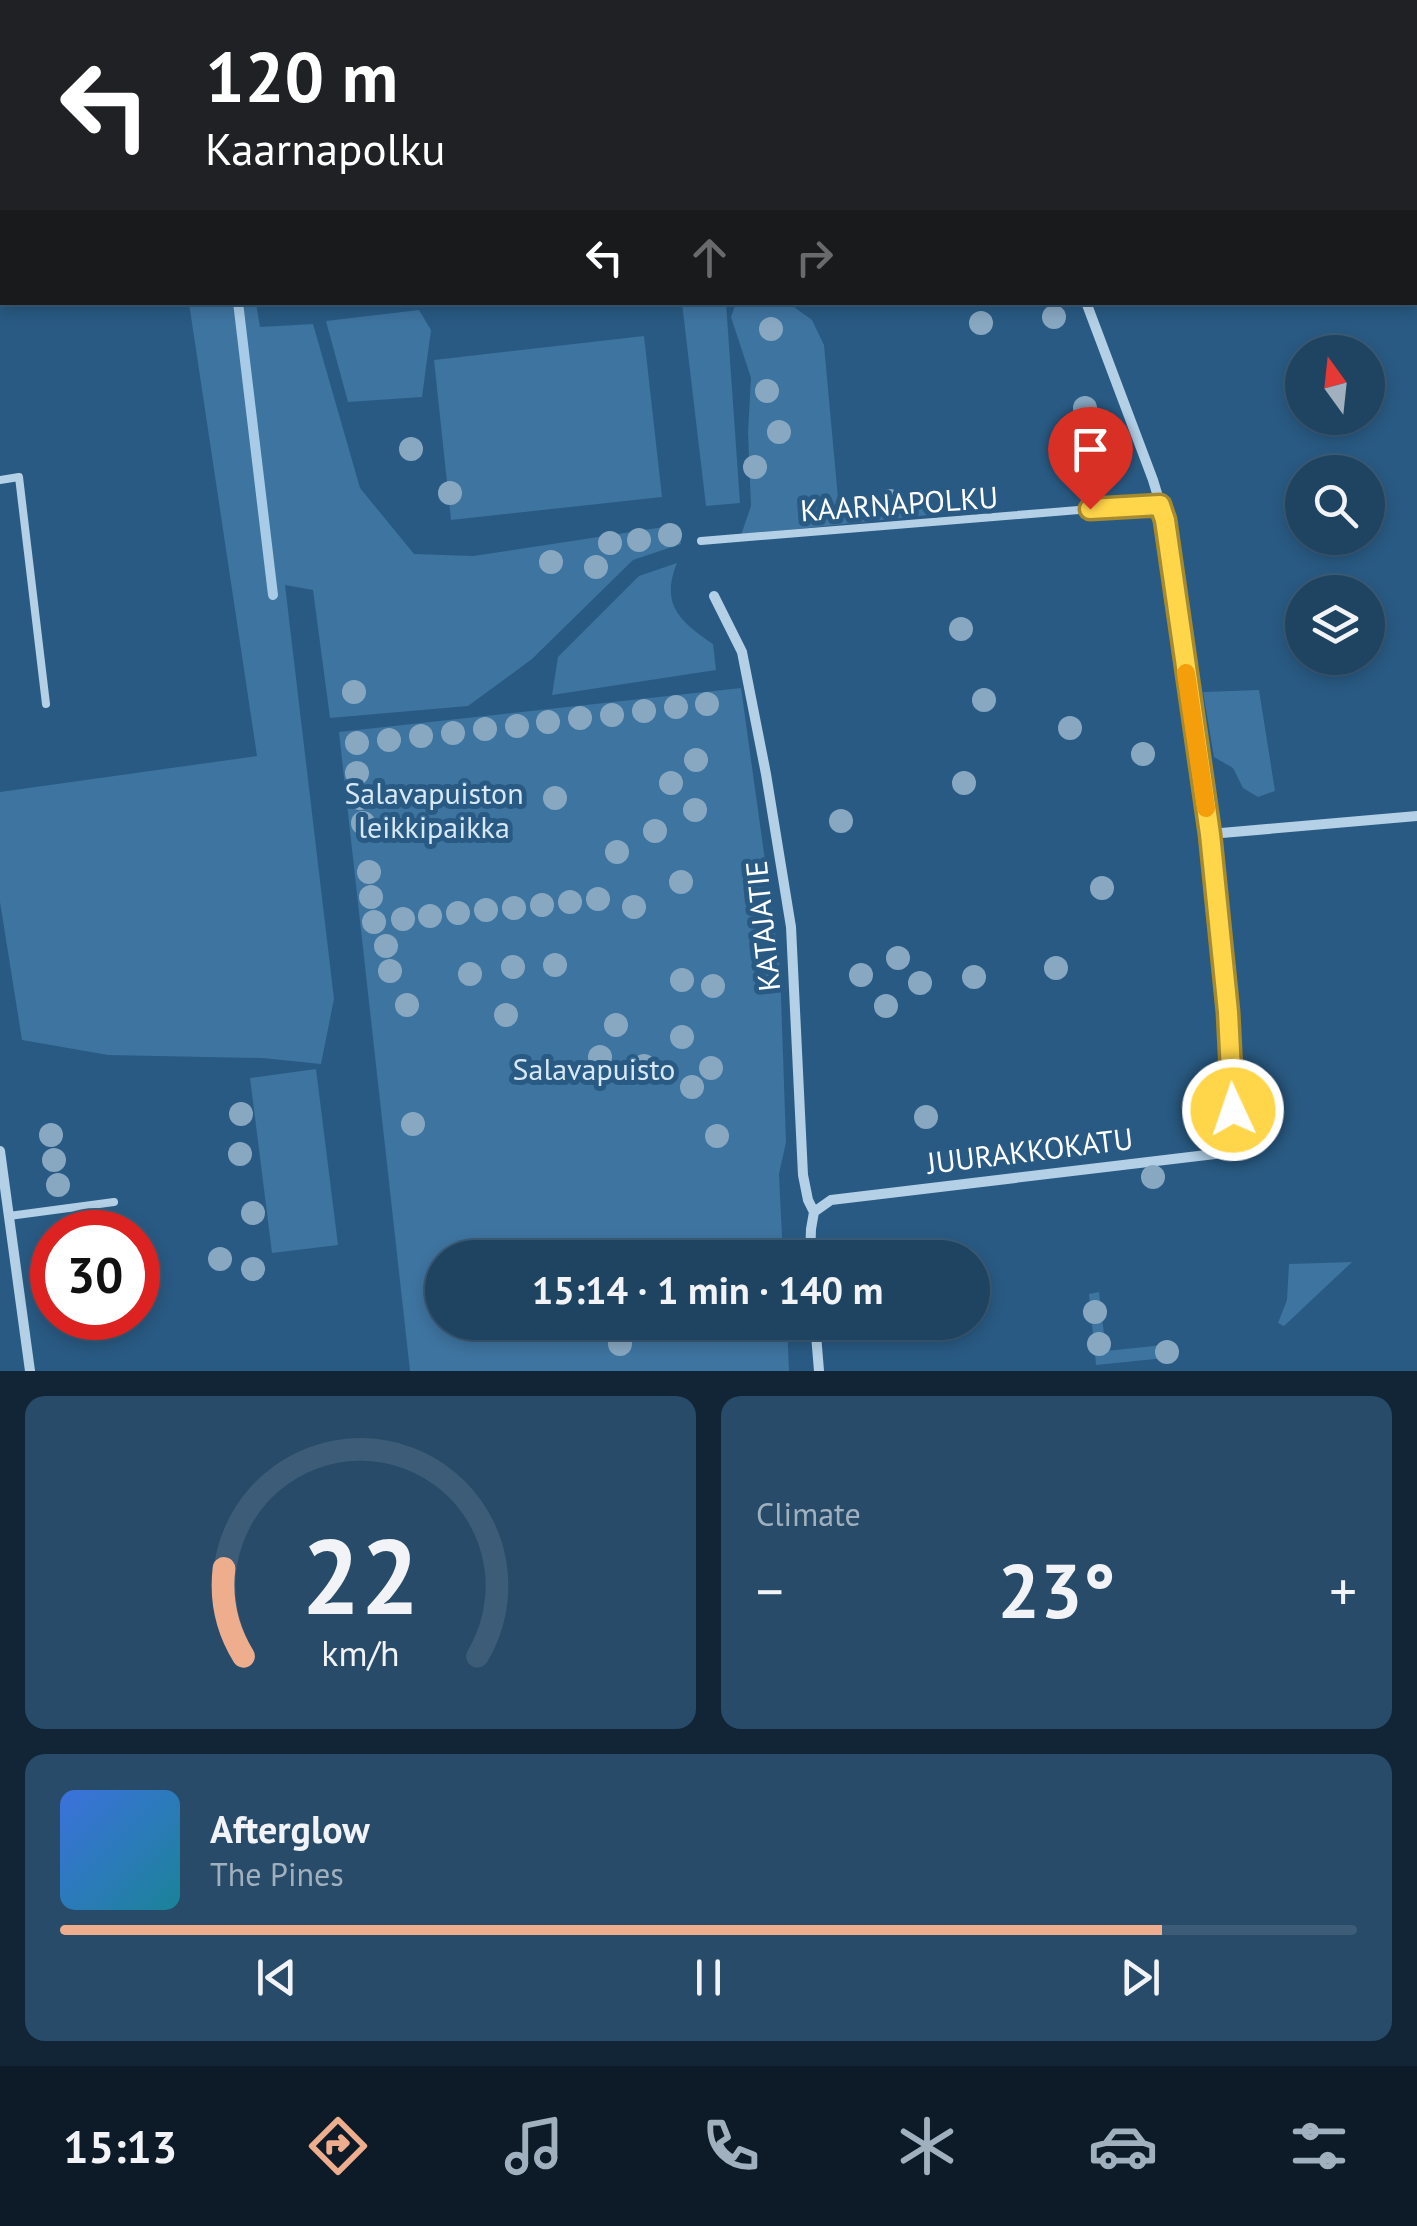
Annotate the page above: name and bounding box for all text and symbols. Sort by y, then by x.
text: 120 m [205,31,398,121]
icon: left [40,40,170,170]
text: Kaarnapolku [205,119,445,177]
icon: left [577,230,632,285]
icon: ahead [682,230,737,285]
icon: right [787,230,842,285]
north arrow [1285,335,1385,435]
map controls [1285,335,1385,675]
pin [1048,407,1133,510]
icon: arrive [1063,422,1118,477]
button: search [1285,455,1385,555]
street label: KAARNAPOLKU [799,477,999,529]
button: layers [1285,575,1385,675]
park label: Salavapuiston leikkipaikka [344,773,524,846]
street label: KATAJATIE [736,859,788,993]
park label: Salavapuisto [513,1049,675,1088]
position arrow [1181,1058,1285,1162]
street label: JUURAKKOKATU [923,1118,1135,1182]
speed limit sign: 30 [30,1210,160,1340]
text: 15:14 · 1 min · 140 m [532,1265,883,1314]
text: Climate [756,1493,861,1535]
text: 22 [302,1508,419,1643]
text: 23° [998,1542,1115,1639]
text: − [756,1555,784,1626]
text: + [1329,1555,1357,1626]
text: km/h [321,1630,400,1676]
text: Afterglow [210,1804,370,1853]
text: The Pines [210,1853,344,1895]
icon: previous [249,1950,304,2005]
icon: pause [681,1950,736,2005]
icon: next [1113,1950,1168,2005]
icon: directions [303,2111,373,2181]
icon: music [499,2111,569,2181]
icon: phone [696,2111,766,2181]
icon: climate [892,2111,962,2181]
icon: car [1088,2111,1158,2181]
icon: filters [1284,2111,1354,2181]
text: 15:13 [63,2117,177,2175]

